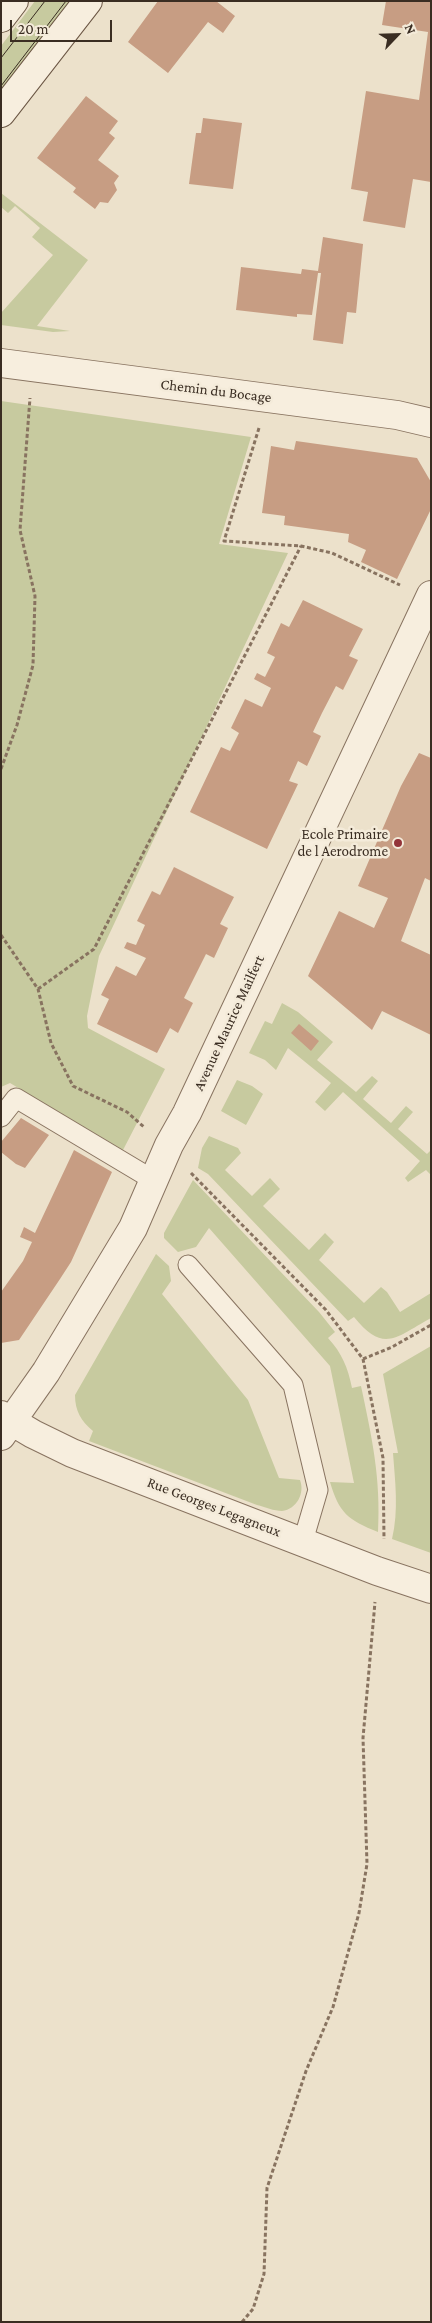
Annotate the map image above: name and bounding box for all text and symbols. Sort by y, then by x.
scale bar [12,10,115,42]
north arrow [372,10,422,60]
text: 20 m [18,21,49,37]
text: N [401,21,420,37]
street label: Chemin du Bocage [160,375,272,407]
place label: Ecole Primaire de l Aerodrome [297,825,388,860]
marker: Ecole Primaire de l Aerodrome [392,837,404,849]
street label: Avenue Maurice Mailfert [190,952,268,1094]
street label: Rue Georges Legagneux [145,1473,283,1541]

